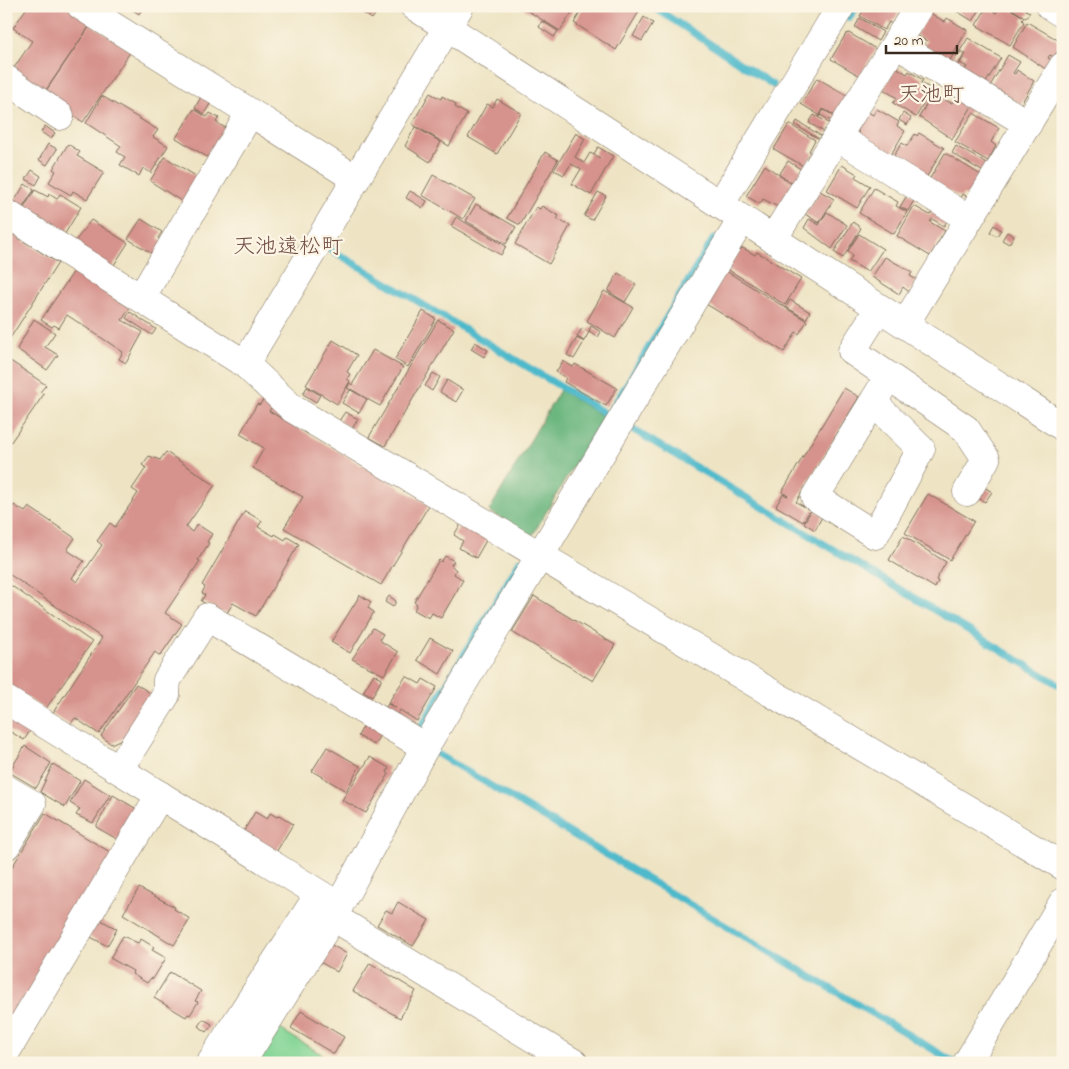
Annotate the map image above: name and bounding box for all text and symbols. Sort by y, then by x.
scale bar [886,22,958,54]
text: 20 m [894,30,924,52]
district label: 天池町 [898,80,964,112]
district label: 天池遠松町 [233,232,343,264]

